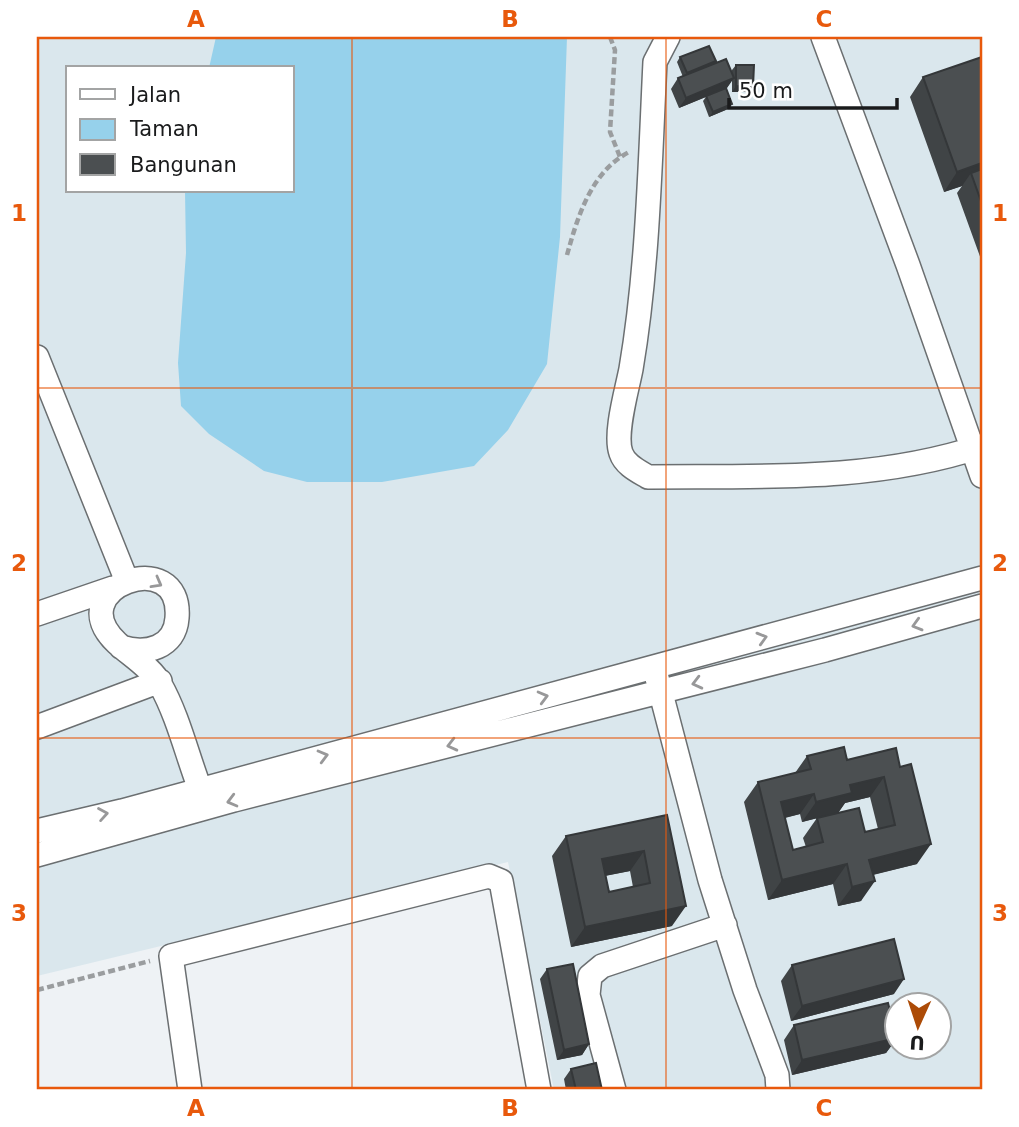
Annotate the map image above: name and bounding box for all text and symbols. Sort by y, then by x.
text: A [187,6,205,32]
text: B [501,6,519,32]
text: C [816,6,832,32]
legend [66,66,294,192]
scale bar [729,66,897,110]
text: 50 m [739,79,793,103]
text: Jalan [128,83,181,107]
text: Taman [129,117,199,141]
text: Bangunan [130,153,237,177]
text: 1 [11,200,27,226]
text: 1 [992,200,1008,226]
text: 2 [11,550,27,576]
text: 2 [992,550,1008,576]
one-way arrow [150,575,162,589]
one-way arrow [911,616,923,631]
one-way arrow [756,632,768,647]
one-way arrow [691,675,703,689]
one-way arrow [536,691,548,706]
one-way arrow [447,737,459,751]
one-way arrow [317,750,329,764]
one-way arrow [226,793,238,807]
one-way arrow [97,807,109,822]
text: 3 [11,900,27,926]
text: 3 [992,900,1008,926]
north arrow [883,990,953,1060]
text: U [909,1032,925,1054]
text: A [187,1095,205,1121]
text: B [501,1095,519,1121]
text: C [816,1095,832,1121]

